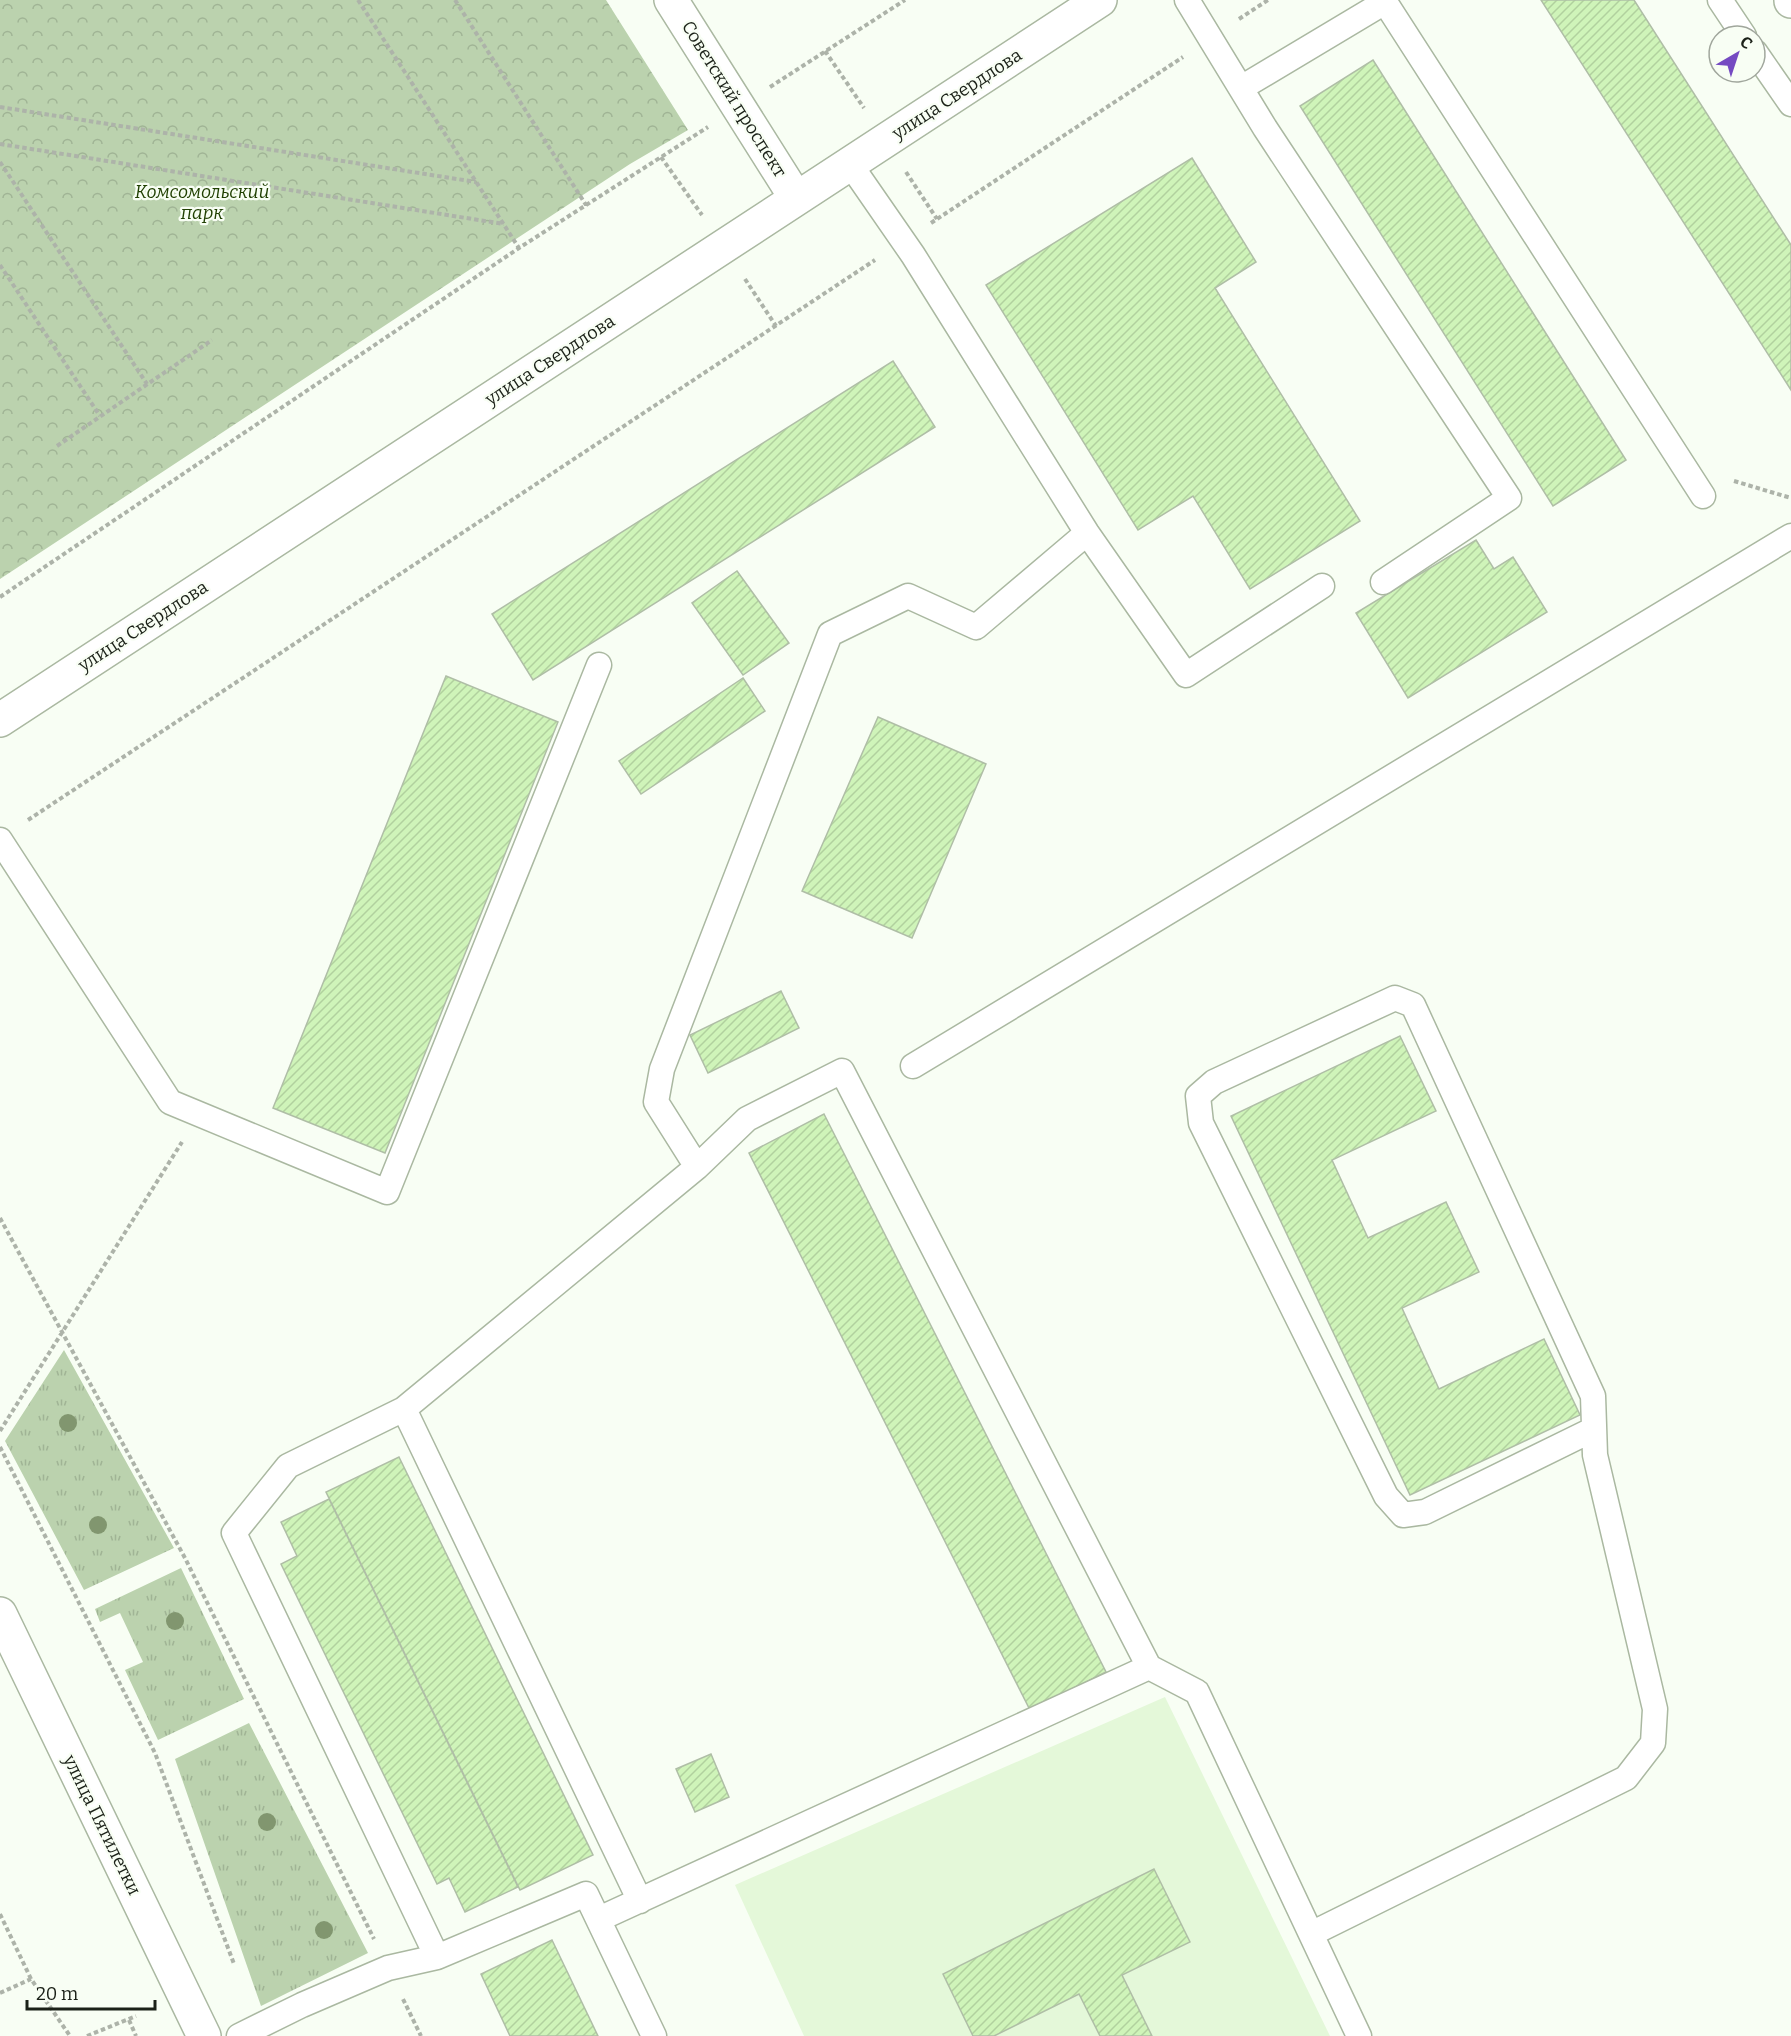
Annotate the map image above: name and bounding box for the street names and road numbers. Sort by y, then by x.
street label: Советский проспект [677,17,791,181]
street label: улица Свердлова [887,44,1026,145]
street label: улица Свердлова [480,310,619,411]
street label: улица Свердлова [73,576,212,677]
street label: улица Пятилетки [58,1750,145,1899]

